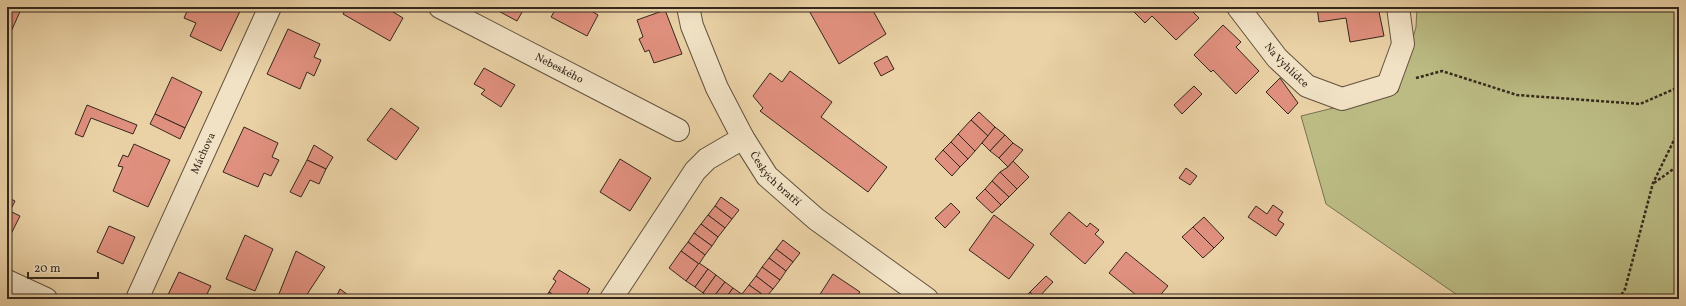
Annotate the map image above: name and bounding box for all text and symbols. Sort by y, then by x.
street label: Na Vyhlídce [1261,40,1312,91]
street label: Nebeského [532,50,586,87]
street label: Máchova [187,130,219,177]
street label: Českých bratří [746,149,804,210]
scale bar [28,254,98,280]
text: 20 m [34,261,61,277]

